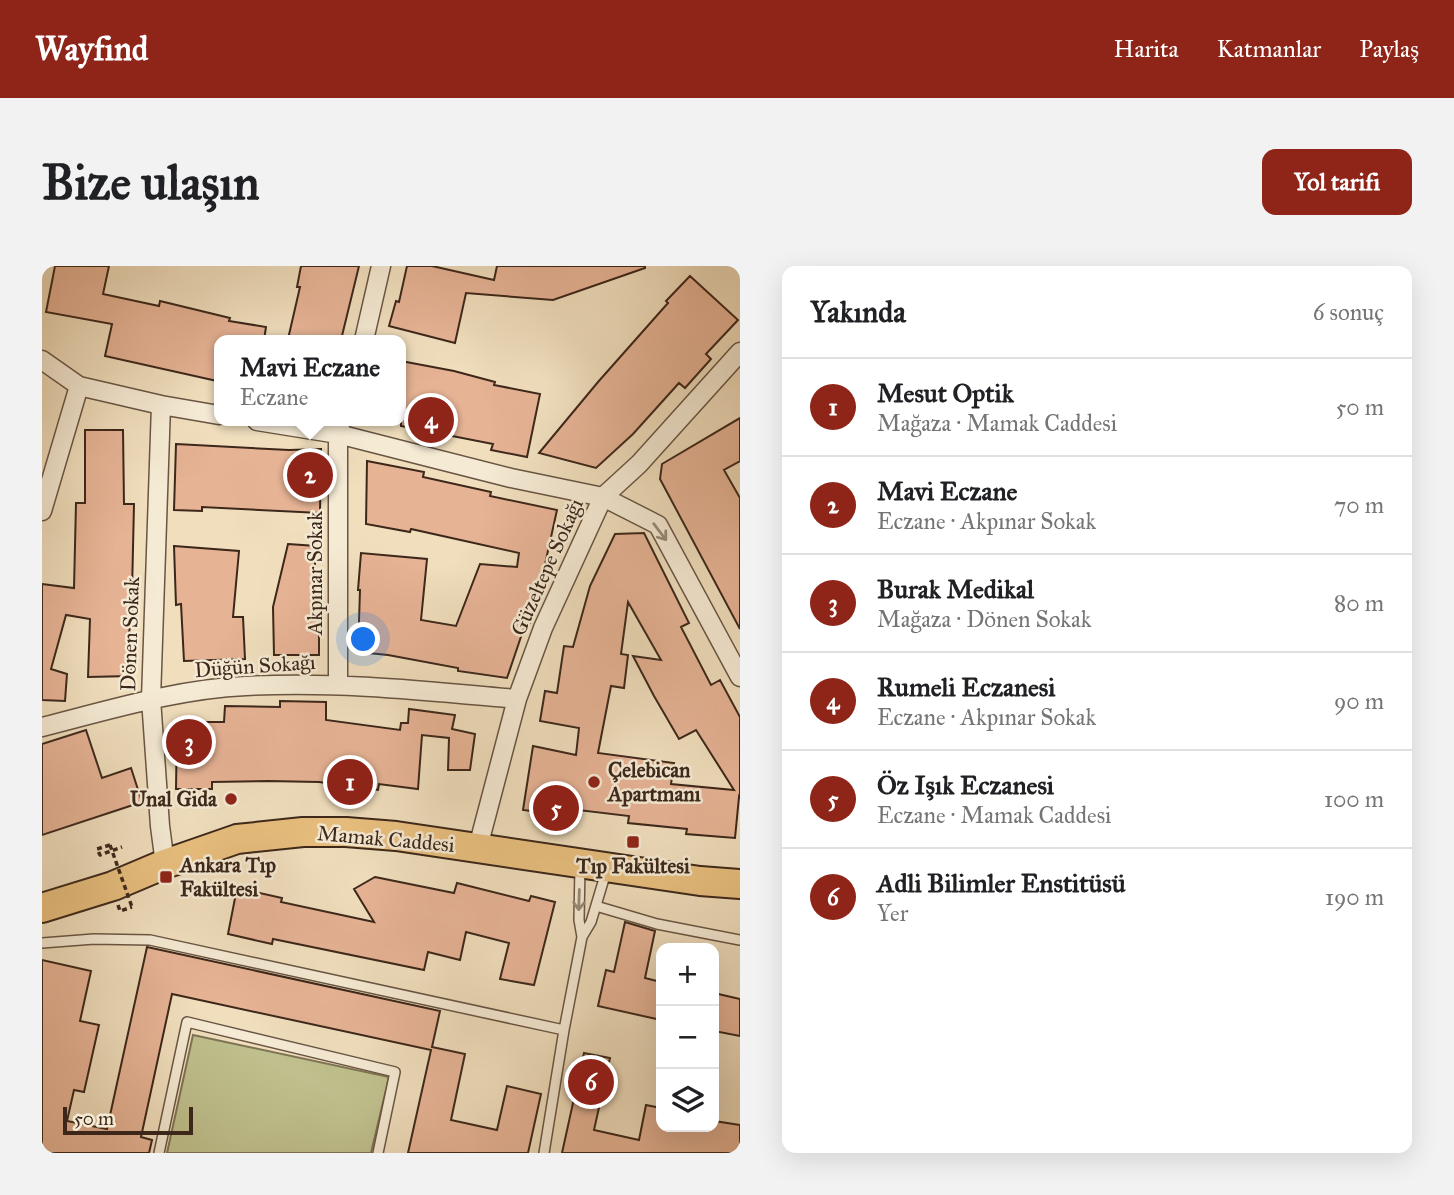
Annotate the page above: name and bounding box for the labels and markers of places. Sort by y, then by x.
pin: 4 [408,394,454,446]
pin: 2 [287,449,333,501]
pin: 3 [166,716,212,768]
pin: 1 [327,756,373,808]
place label: Çelebican Apartmanı [606,757,701,807]
marker: Çelebican Apartmanı [586,774,602,790]
pin: 5 [533,782,579,834]
place label: Unal Gida [130,786,218,812]
marker: Unal Gida [223,791,239,807]
marker: Tıp Fakültesi [625,834,641,850]
place label: Ankara Tıp Fakültesi [178,852,277,902]
place label: Tıp Fakültesi [575,853,690,879]
marker: Ankara Tıp Fakültesi [158,869,174,885]
pin: 6 [568,1056,614,1108]

